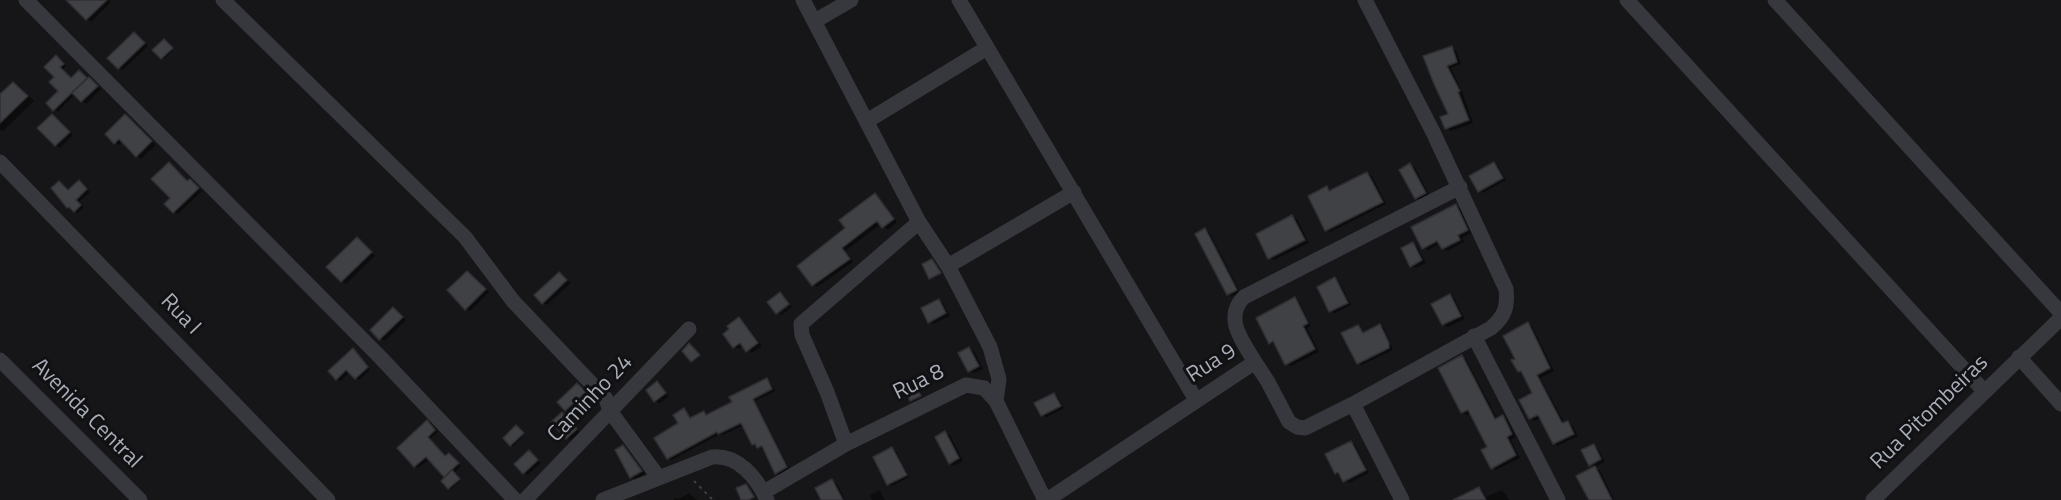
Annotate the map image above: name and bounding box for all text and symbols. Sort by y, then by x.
street label: Rua I [154,289,206,341]
street label: Rua 9 [1182,339,1242,389]
street label: Caminho 24 [543,350,639,448]
street label: Rua Pitombeiras [1866,350,1994,476]
street label: Avenida Central [26,354,146,474]
street label: Rua 8 [889,359,949,407]

